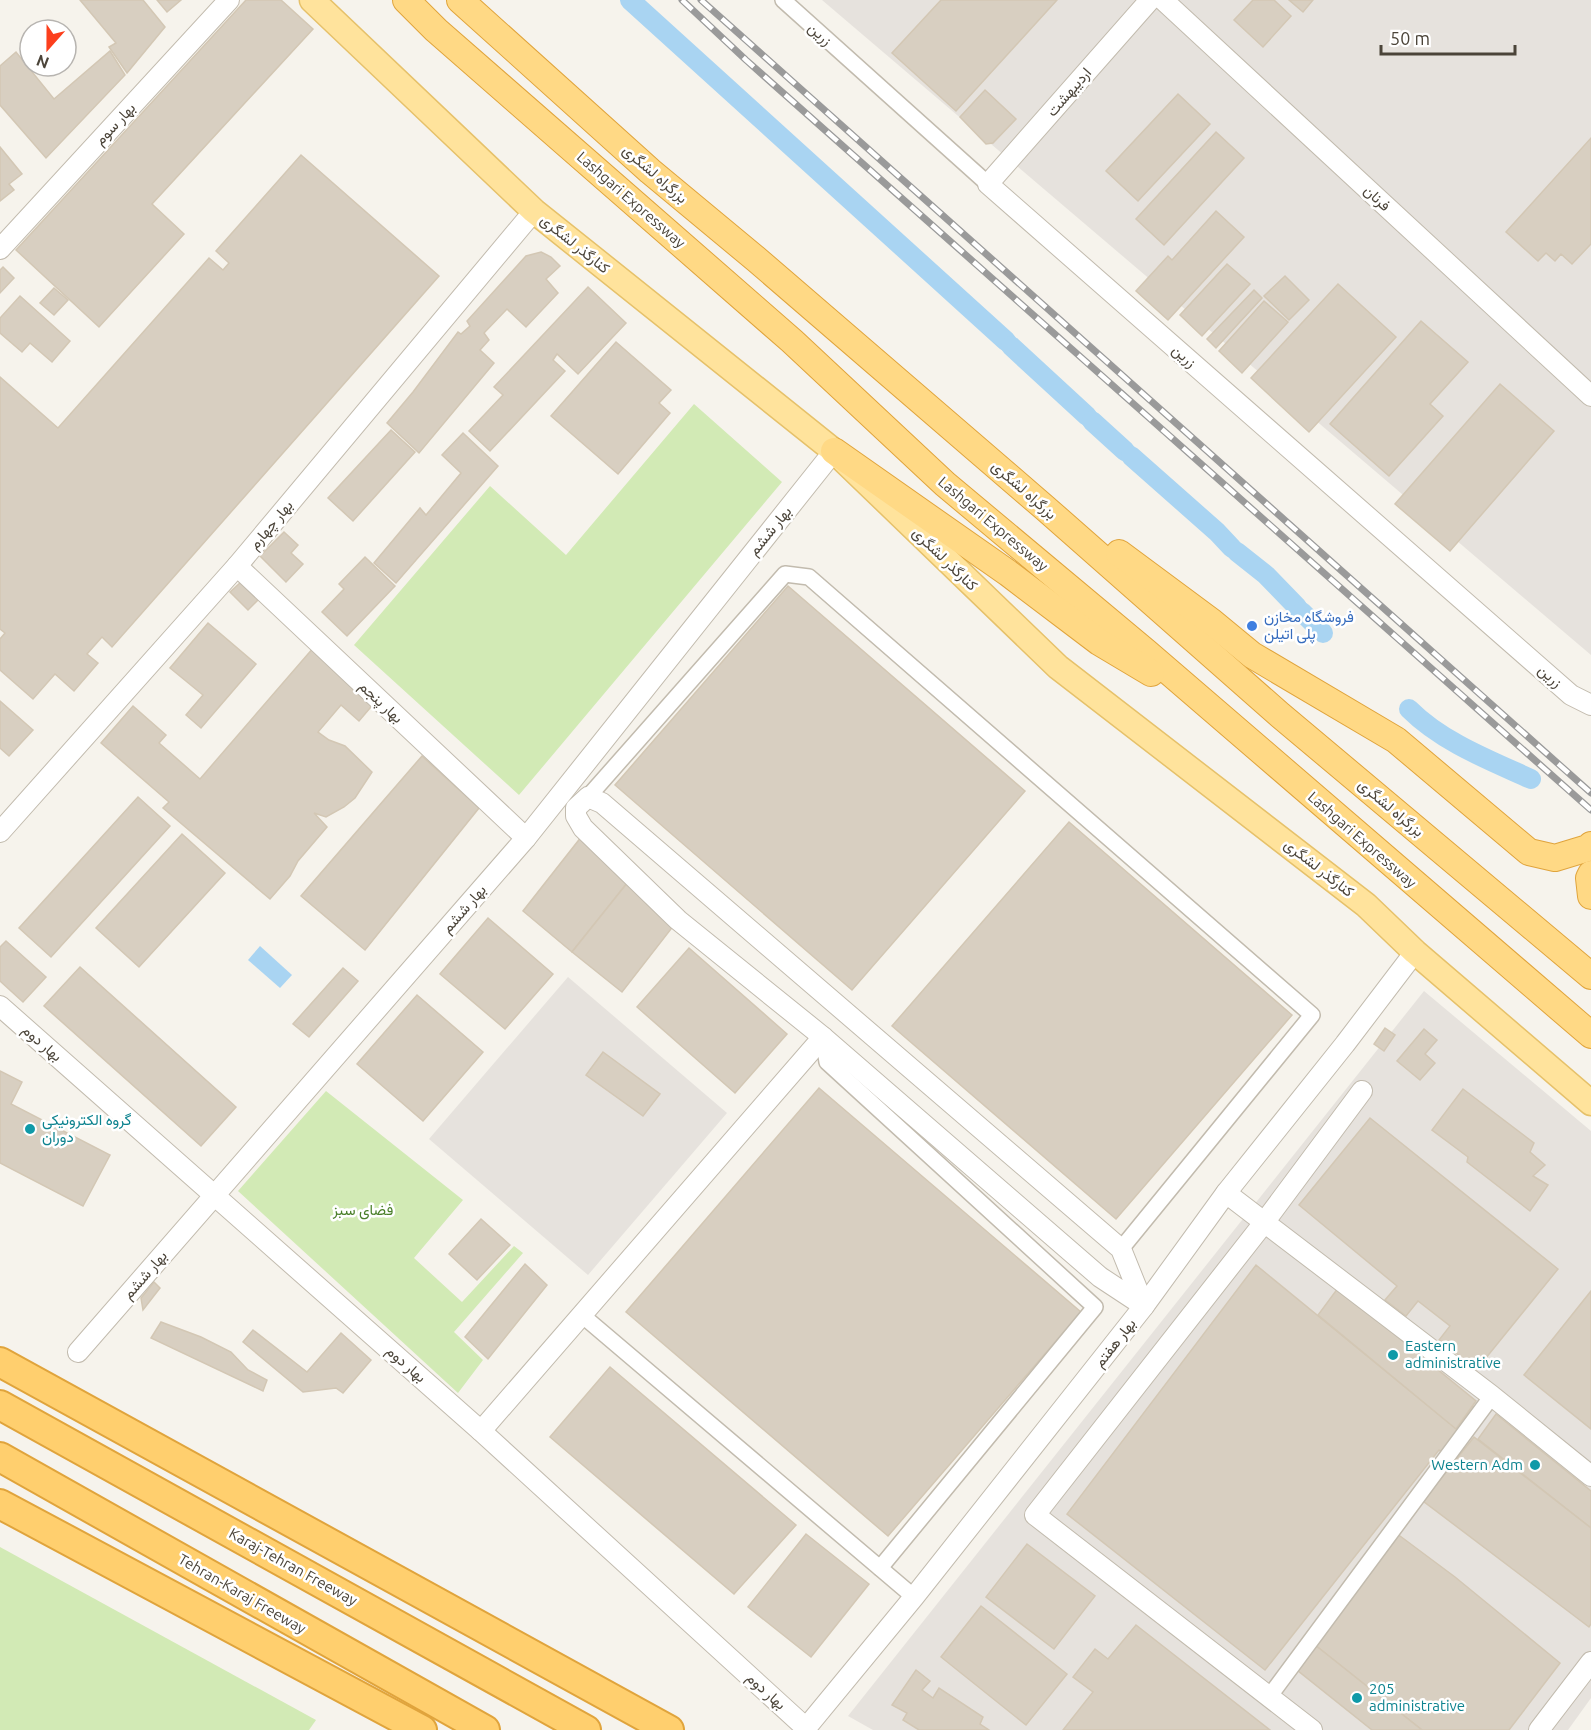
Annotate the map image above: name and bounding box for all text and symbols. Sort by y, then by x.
north arrow [18,18,78,78]
scale bar [1381,18,1514,56]
street label: زرین [804,19,836,50]
text: 50 m [1390,28,1430,48]
text: N [34,51,51,73]
street label: اردیبهشت [1043,64,1095,120]
street label: بهار سوم [91,99,140,150]
street label: بزرگراه لشگری [618,141,691,208]
street label: Lashgari Expressway [574,148,689,251]
street label: فرنان [1360,181,1394,215]
street label: کنارگذر لشگری [536,211,613,278]
street label: زرین [1168,341,1200,372]
street label: بزرگراه لشگری [987,457,1060,524]
street label: Lashgari Expressway [935,473,1052,574]
street label: بهار چهارم [245,497,298,554]
street label: بهار ششم [745,503,796,560]
street label: کنارگذر لشگری [908,523,982,595]
place label: فروشگاه مخازن پلی اتیلن [1264,608,1354,644]
marker: فروشگاه مخازن پلی اتیلن [1245,619,1259,633]
street label: زرین [1534,661,1566,692]
street label: بهار پنجم [354,677,407,728]
street label: بزرگراه لشگری [1354,775,1427,841]
street label: Lashgari Expressway [1305,788,1420,891]
street label: کنارگذر لشگری [1280,835,1358,902]
street label: بهار ششم [438,881,491,938]
street label: بهار دوم [18,1021,66,1066]
place label: گروه الکترونیکی دوران [42,1111,132,1146]
marker: گروه الکترونیکی دوران [23,1122,37,1136]
park label: فضای سبز [332,1201,393,1220]
street label: بهار ششم [119,1247,172,1304]
street label: بهار هفتم [1090,1315,1140,1372]
place label: Eastern administrative [1405,1337,1501,1371]
street label: بهار دوم [382,1342,430,1387]
marker: Eastern administrative [1386,1348,1400,1362]
place label: Western Adm [1431,1456,1523,1473]
marker: Western Adm [1528,1458,1542,1472]
street label: Karaj-Tehran Freeway [226,1524,360,1609]
street label: Tehran-Karaj Freeway [175,1550,309,1637]
street label: بهار دوم [742,1669,790,1714]
place label: 205 administrative [1369,1680,1465,1714]
marker: 205 administrative [1350,1691,1364,1705]

